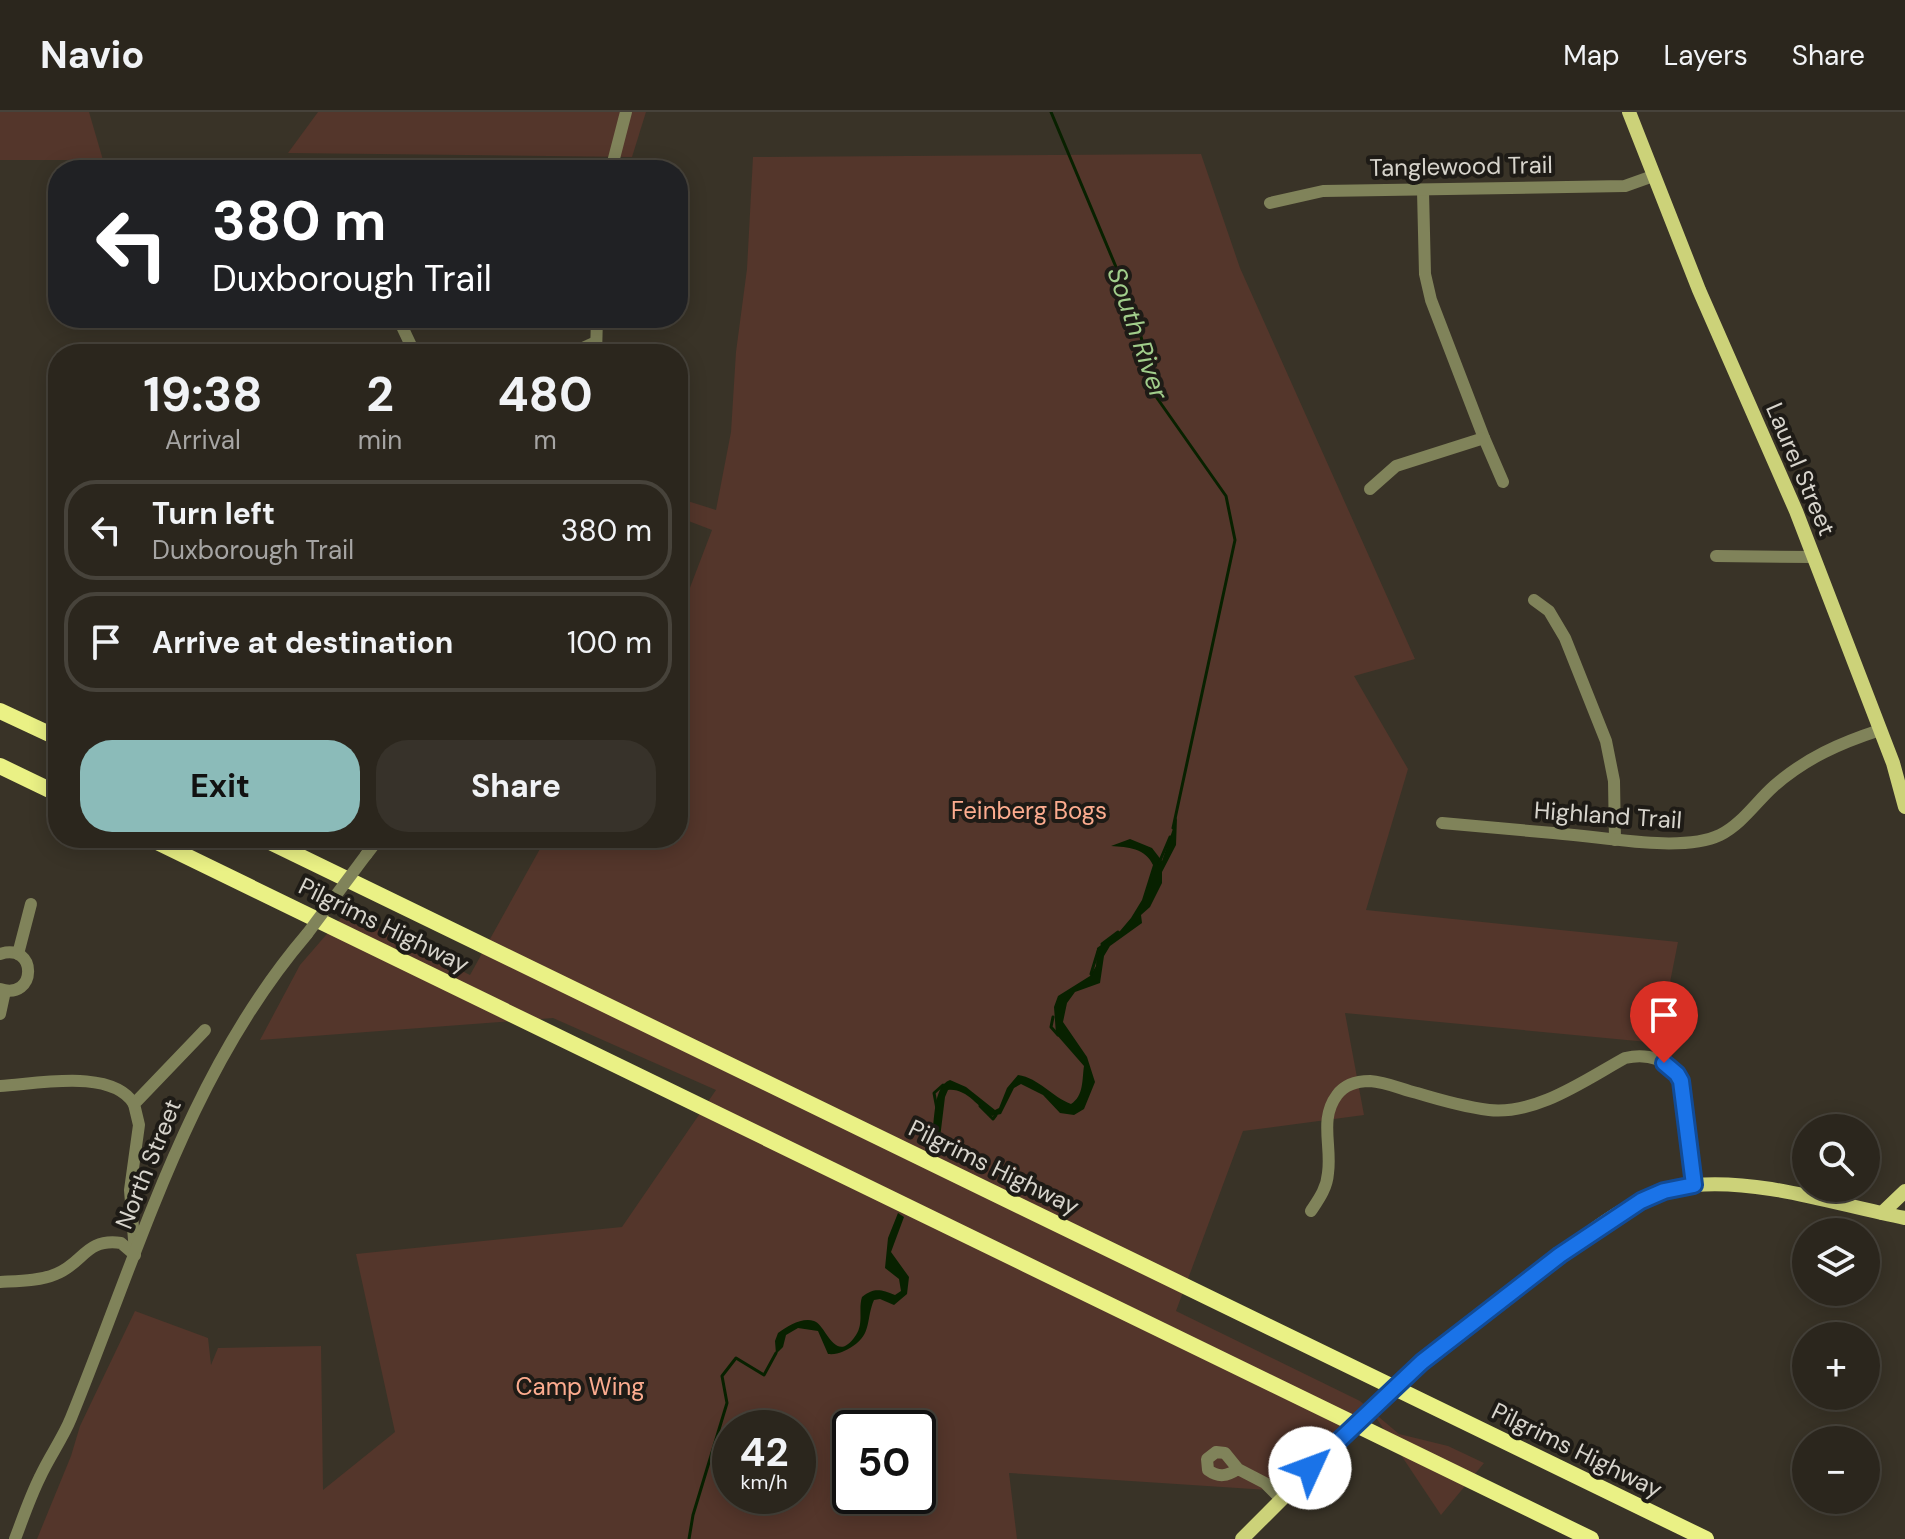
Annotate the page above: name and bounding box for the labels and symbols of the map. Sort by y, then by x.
street label: Tanglewood Trail [1369,149,1553,183]
water label: South River [1100,262,1177,405]
street label: Laurel Street [1759,398,1843,540]
street label: Highland Trail [1533,794,1683,836]
park label: Feinberg Bogs [951,795,1107,826]
street label: Pilgrims Highway [294,870,474,980]
pin [1630,981,1698,1063]
street label: North Street [108,1095,188,1233]
street label: Pilgrims Highway [904,1112,1084,1222]
park label: Camp Wing [515,1371,645,1402]
street label: Pilgrims Highway [1487,1395,1667,1505]
speed limit sign: 50 [832,1410,936,1514]
position arrow [1268,1426,1352,1510]

